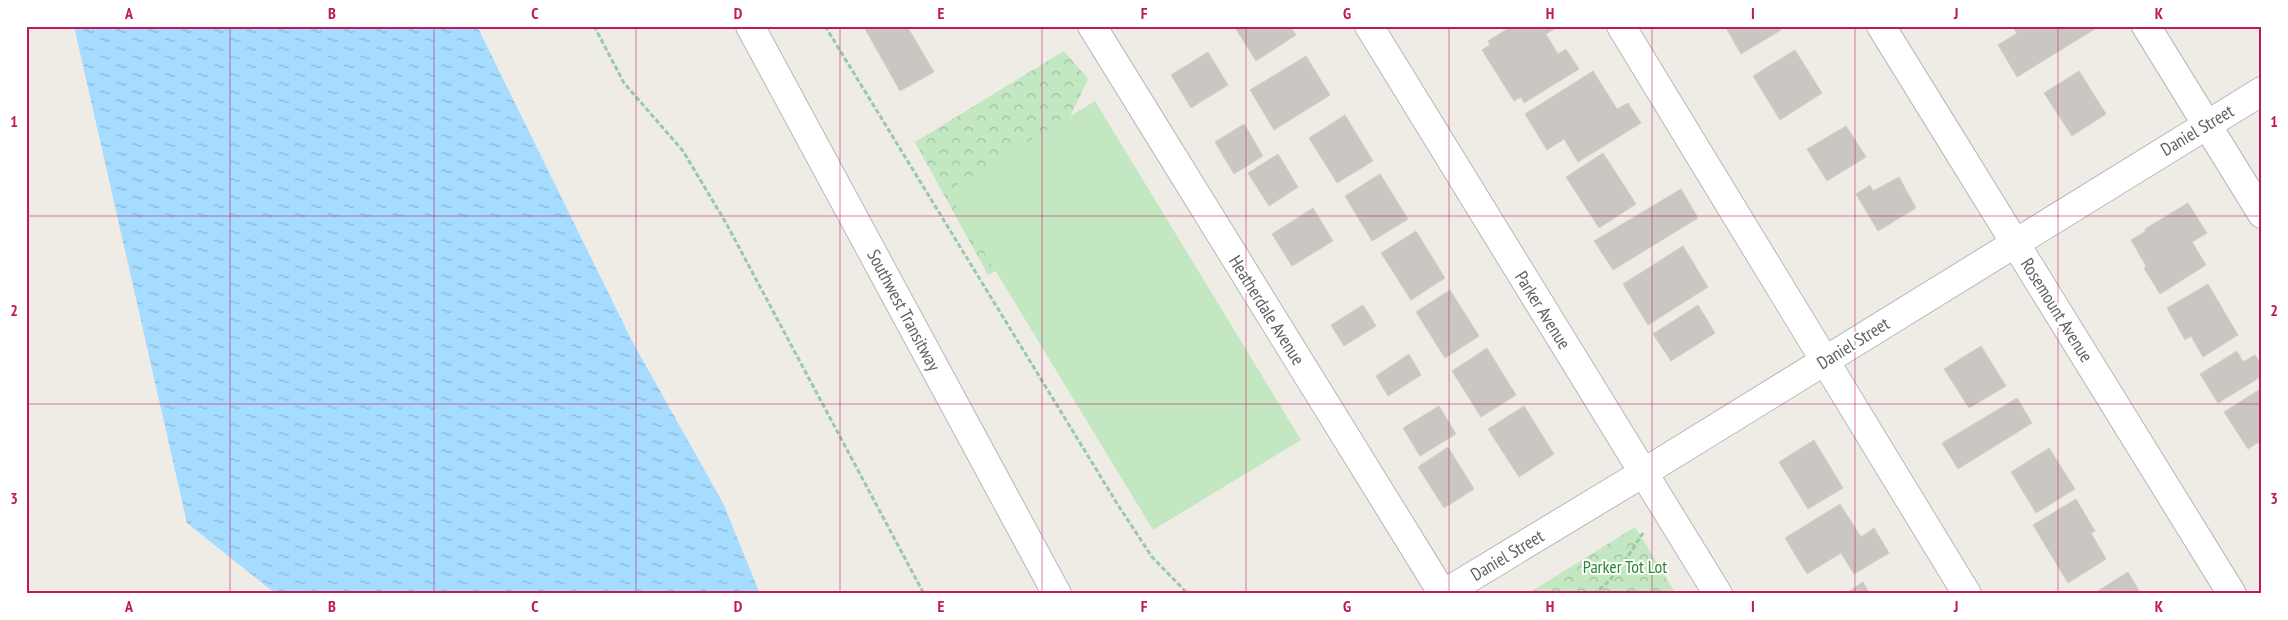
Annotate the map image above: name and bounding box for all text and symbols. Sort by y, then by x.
text: A [124,3,134,23]
text: B [328,3,336,23]
text: C [531,3,539,23]
text: D [734,3,743,23]
text: E [938,3,945,23]
text: F [1141,3,1148,23]
text: G [1343,3,1351,23]
text: H [1546,3,1554,23]
text: I [1751,3,1755,23]
text: J [1953,3,1958,23]
text: K [2155,3,2164,23]
street label: Daniel Street [2156,99,2238,161]
text: 1 [10,111,18,131]
text: 1 [2270,111,2278,131]
street label: Southwest Transitway [862,245,946,375]
street label: Heatherdale Avenue [1224,251,1310,369]
street label: Rosemount Avenue [2016,254,2098,366]
street label: Parker Avenue [1510,267,1576,353]
text: 2 [10,300,18,320]
text: 2 [2270,300,2278,320]
street label: Daniel Street [1812,312,1894,374]
text: 3 [10,488,18,508]
text: 3 [2270,488,2278,508]
street label: Daniel Street [1466,524,1548,586]
park label: Parker Tot Lot [1583,555,1667,578]
text: A [124,596,134,616]
text: B [328,596,336,616]
text: C [531,596,539,616]
text: D [734,596,743,616]
text: E [938,596,945,616]
text: F [1141,596,1148,616]
text: G [1343,596,1351,616]
text: H [1546,596,1554,616]
text: I [1751,596,1755,616]
text: J [1953,596,1958,616]
text: K [2155,596,2164,616]

